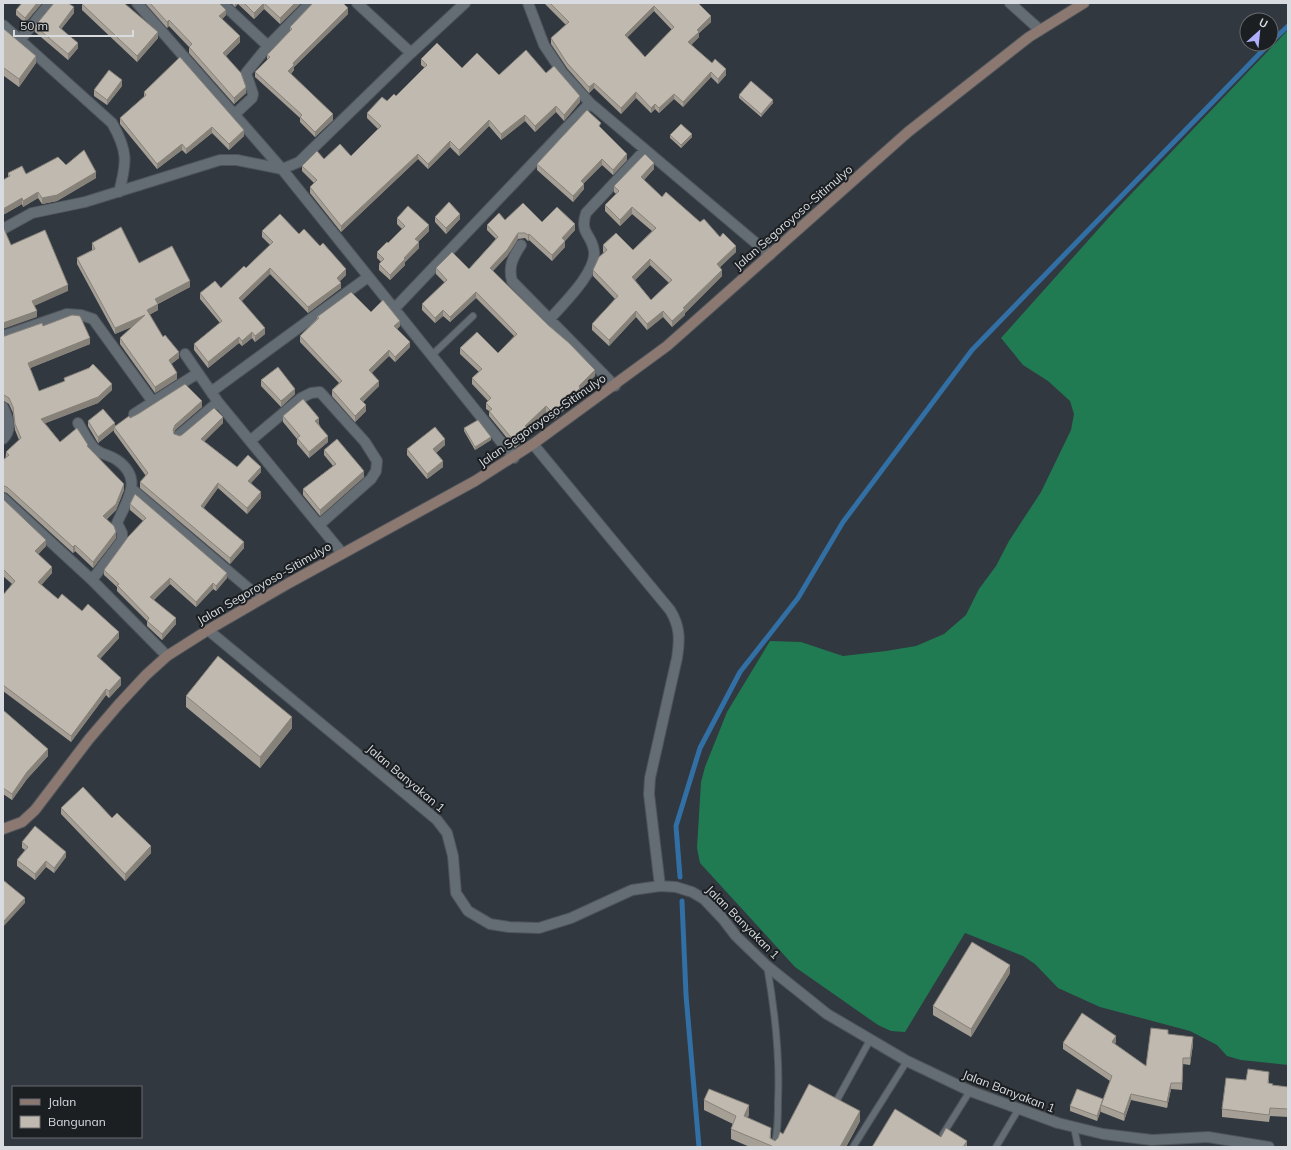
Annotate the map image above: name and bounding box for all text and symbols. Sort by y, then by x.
scale bar [14,12,133,38]
north arrow [1239,12,1279,52]
text: U [1257,15,1270,31]
text: 50 m [20,18,48,33]
street label: Jalan Segoroyoso-Sitimulyo [731,161,856,273]
street label: Jalan Segoroyoso-Sitimulyo [475,370,609,470]
street label: Jalan Segoroyoso-Sitimulyo [194,538,334,628]
street label: Jalan Banyakan 1 [364,741,448,815]
street label: Jalan Banyakan 1 [703,882,783,962]
street label: Jalan Banyakan 1 [961,1066,1057,1116]
legend [12,1086,142,1138]
text: Jalan [48,1094,76,1109]
text: Bangunan [48,1114,106,1129]

